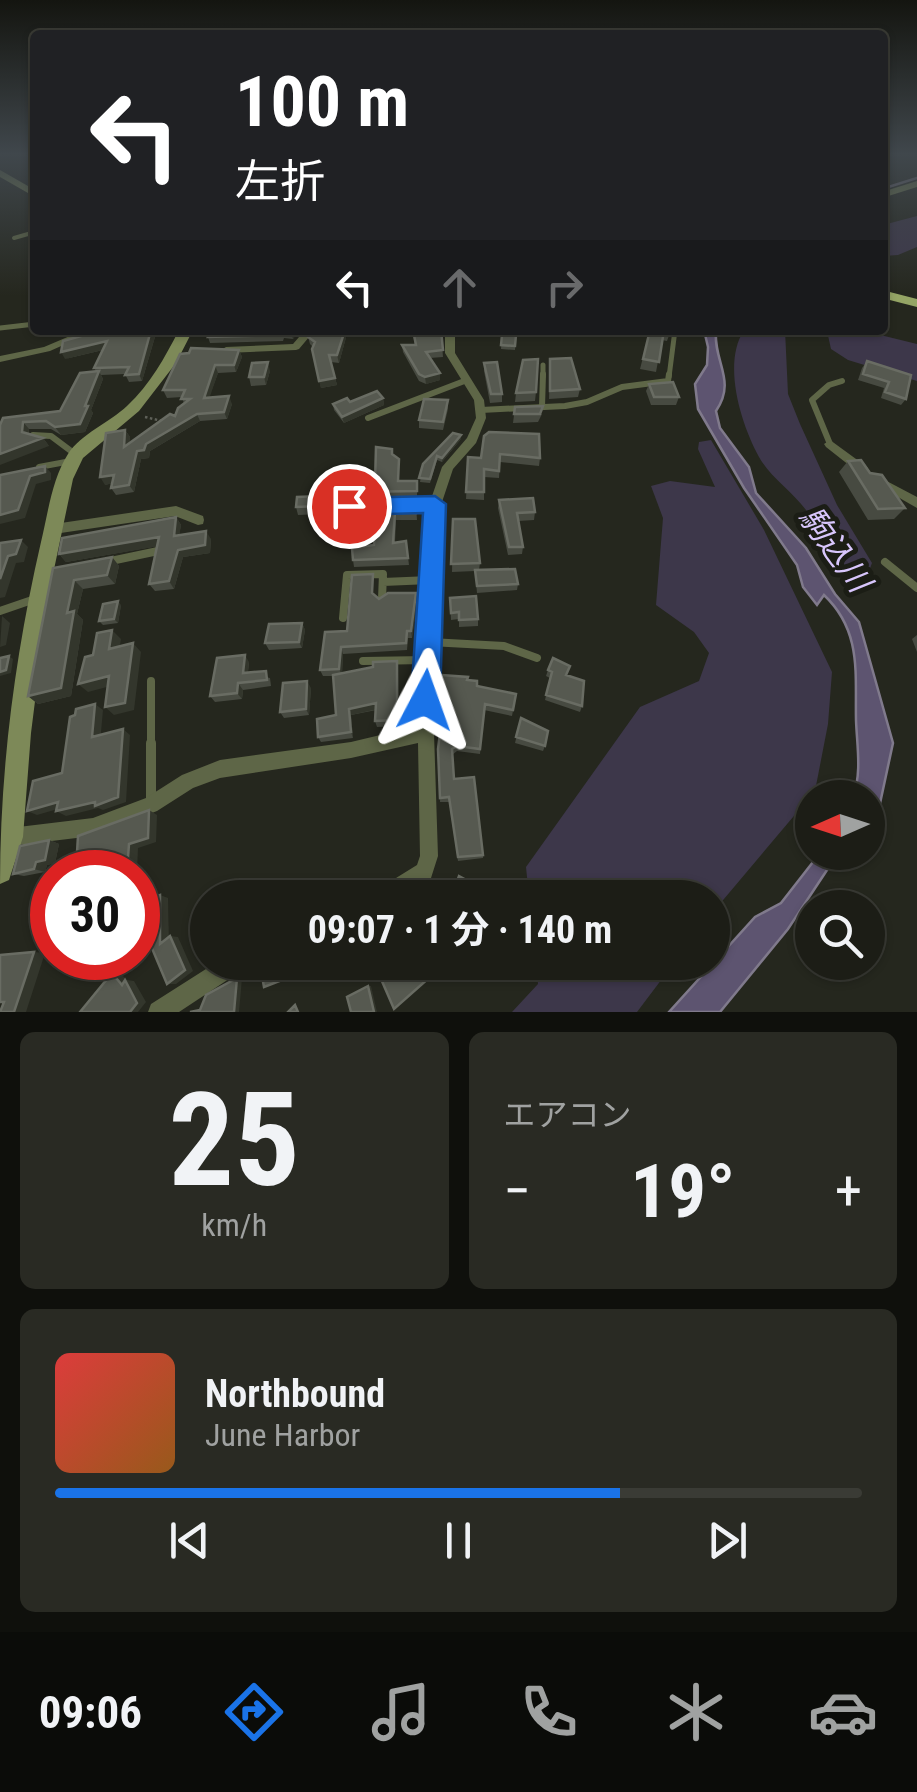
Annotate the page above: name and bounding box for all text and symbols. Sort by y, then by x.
text: 100 m [235,61,409,143]
icon: left [70,70,200,200]
text: 左折 [235,155,325,208]
icon: left [327,260,382,315]
icon: ahead [432,260,487,315]
icon: right [537,260,592,315]
pin [307,464,392,549]
icon: arrive [322,479,377,534]
water label: 駒込川 [791,499,880,601]
position arrow [373,648,477,752]
north arrow [795,780,885,870]
map controls [795,780,885,980]
speed limit sign: 30 [30,850,160,980]
button: search [795,890,885,980]
text: 09:07 · 1 分 · 140 m [308,908,612,952]
text: 25 [169,1064,300,1217]
text: エアコン [504,1096,632,1134]
text: 19° [630,1147,735,1235]
text: − [504,1159,531,1223]
text: + [835,1159,862,1223]
text: km/h [201,1206,267,1244]
text: Northbound [205,1372,385,1416]
text: June Harbor [205,1416,360,1454]
icon: previous [162,1513,217,1568]
icon: pause [431,1513,486,1568]
icon: next [700,1513,755,1568]
icon: directions [219,1677,289,1747]
icon: music [366,1677,436,1747]
icon: phone [514,1677,584,1747]
icon: climate [661,1677,731,1747]
icon: car [808,1677,878,1747]
text: 09:06 [39,1686,142,1739]

